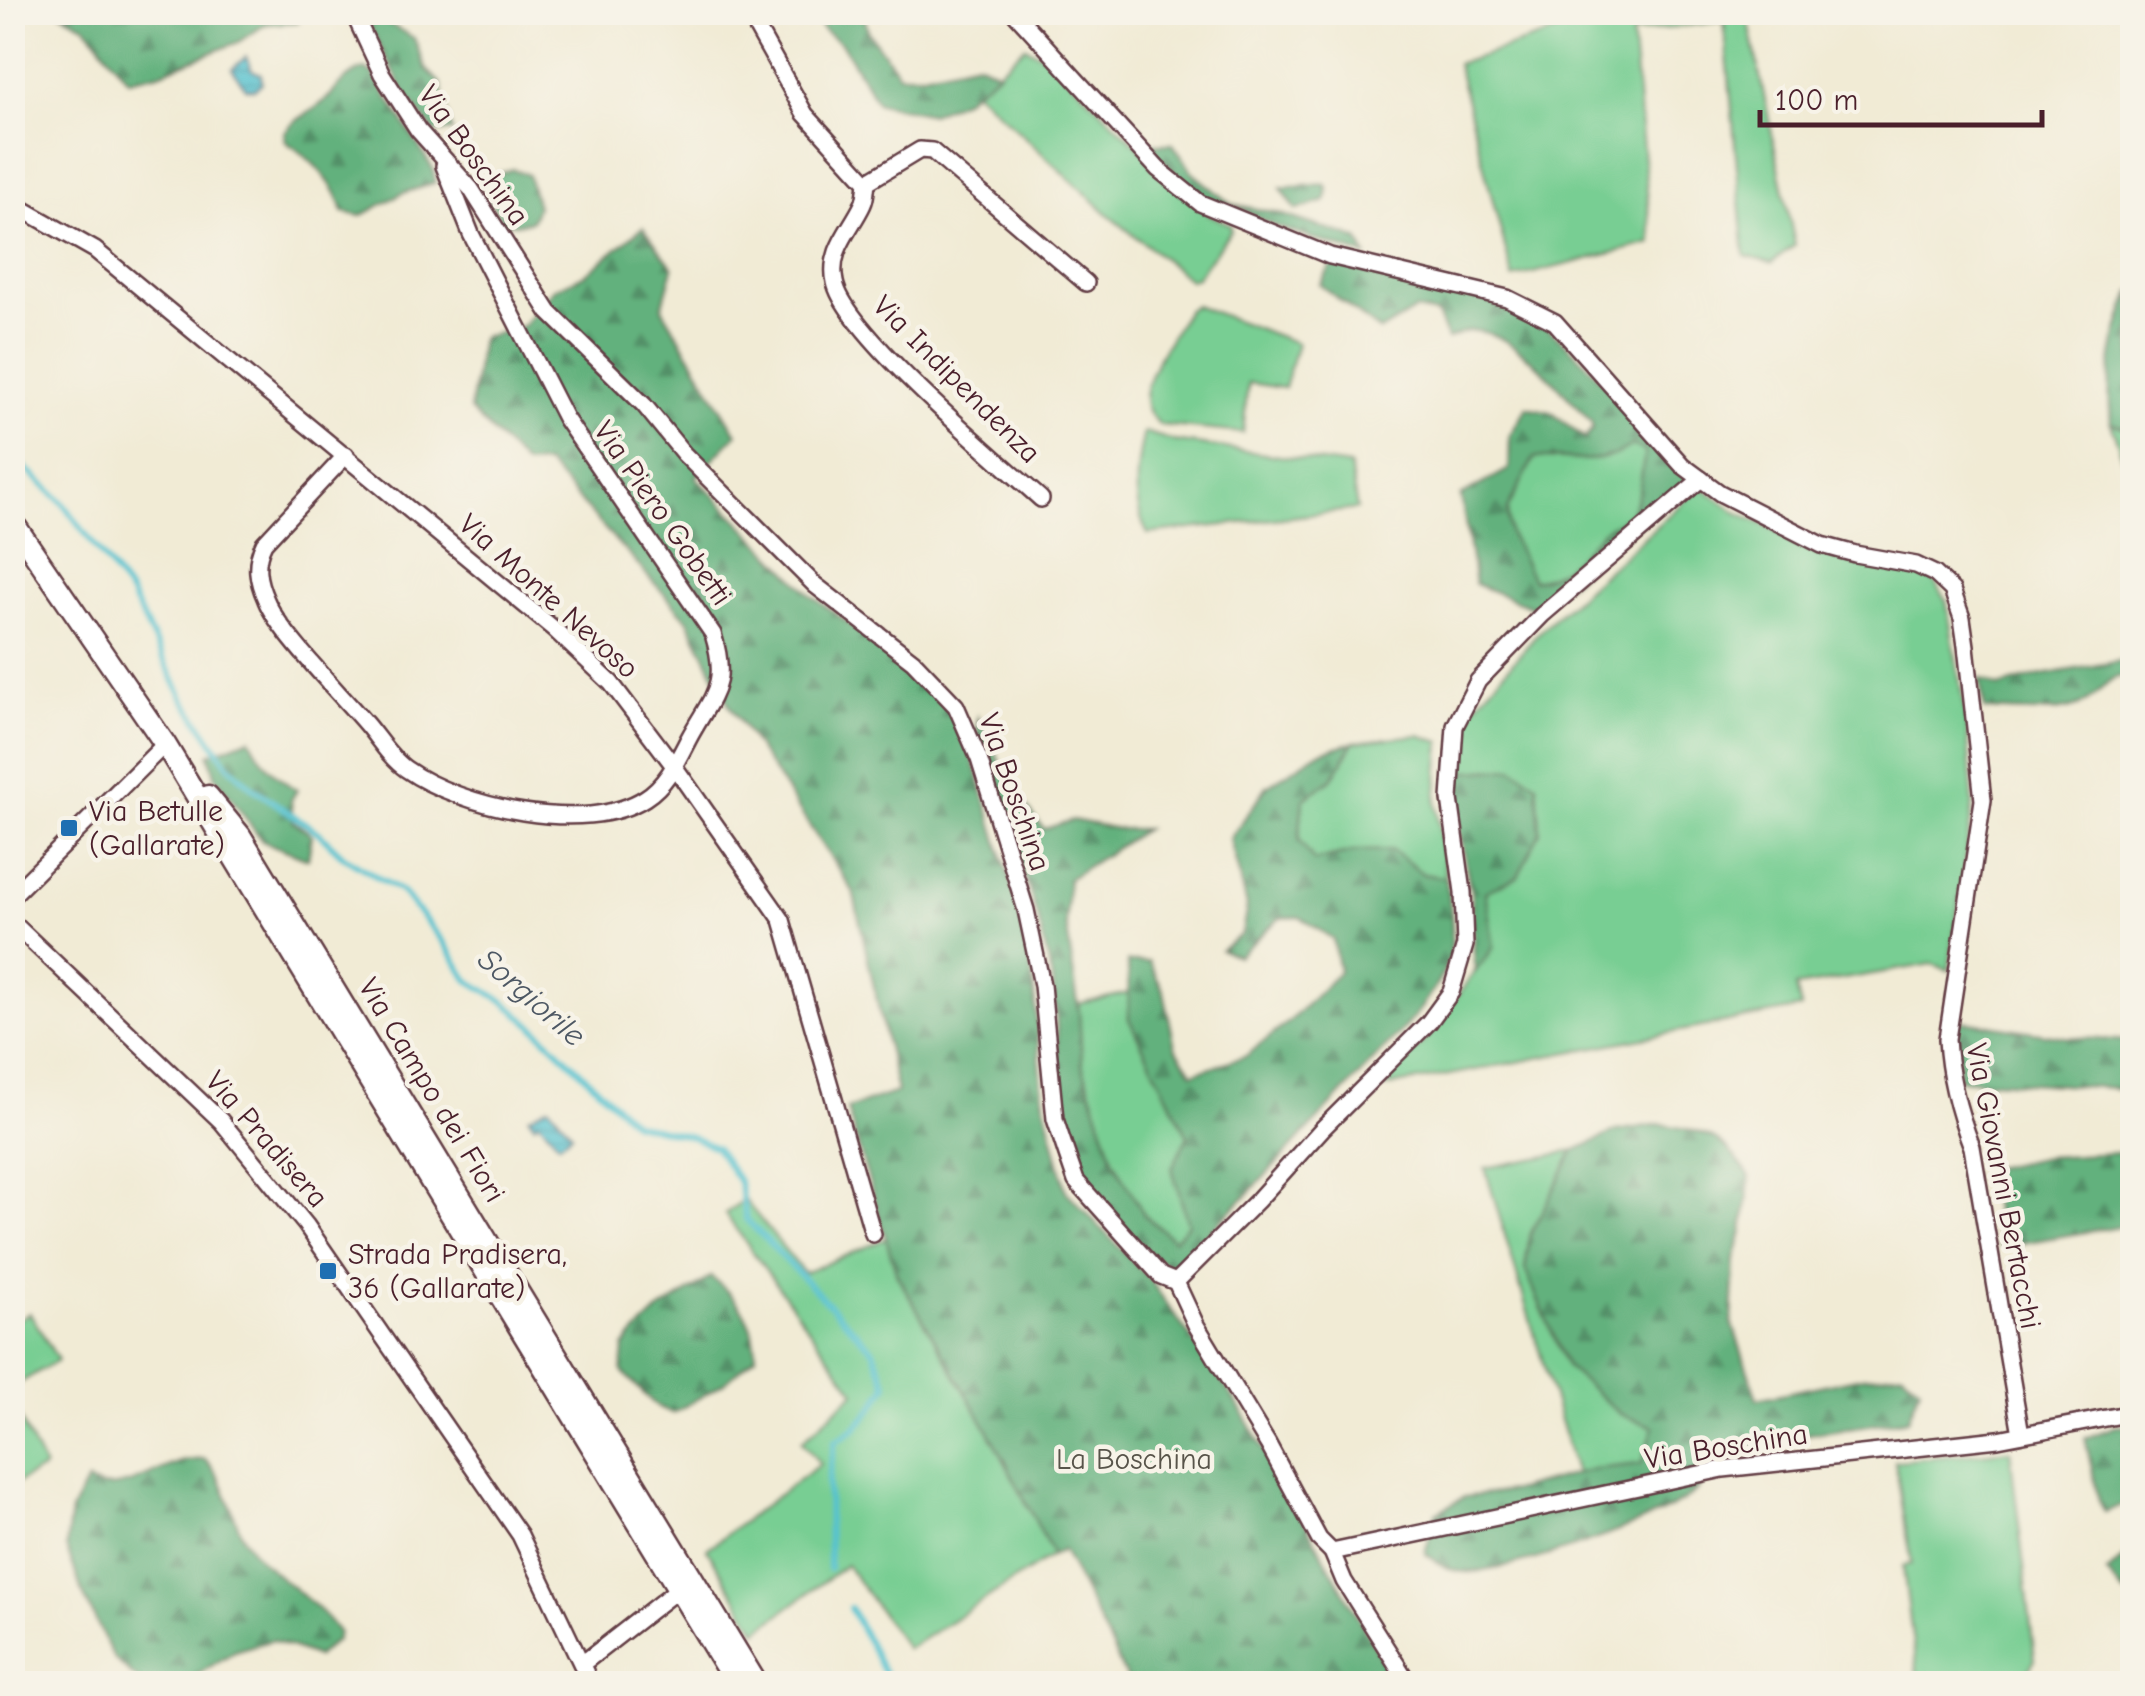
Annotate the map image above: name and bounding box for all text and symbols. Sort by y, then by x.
scale bar [1760,65,2042,127]
street label: Via Boschina [411,78,536,232]
text: 100 m [1775,83,1858,118]
street label: Via Indipendenza [866,288,1048,470]
street label: Via Piero Gobetti [586,414,739,612]
street label: Via Monte Nevoso [452,507,646,686]
street label: Via Boschina [971,709,1058,876]
place label: Via Betulle (Gallarate) [89,794,225,863]
marker: Via Betulle (Gallarate) [58,817,80,839]
water label: Sorgiorile [470,941,593,1054]
street label: Via Campo dei Fiori [351,972,512,1209]
street label: Via Giovanni Bertacchi [1959,1040,2048,1332]
street label: Via Pradisera [198,1064,335,1215]
place label: Strada Pradisera, 36 (Gallarate) [348,1237,567,1306]
marker: Strada Pradisera, 36 (Gallarate) [317,1260,339,1282]
street label: Via Boschina [1642,1416,1810,1477]
park label: La Boschina [1056,1442,1212,1477]

